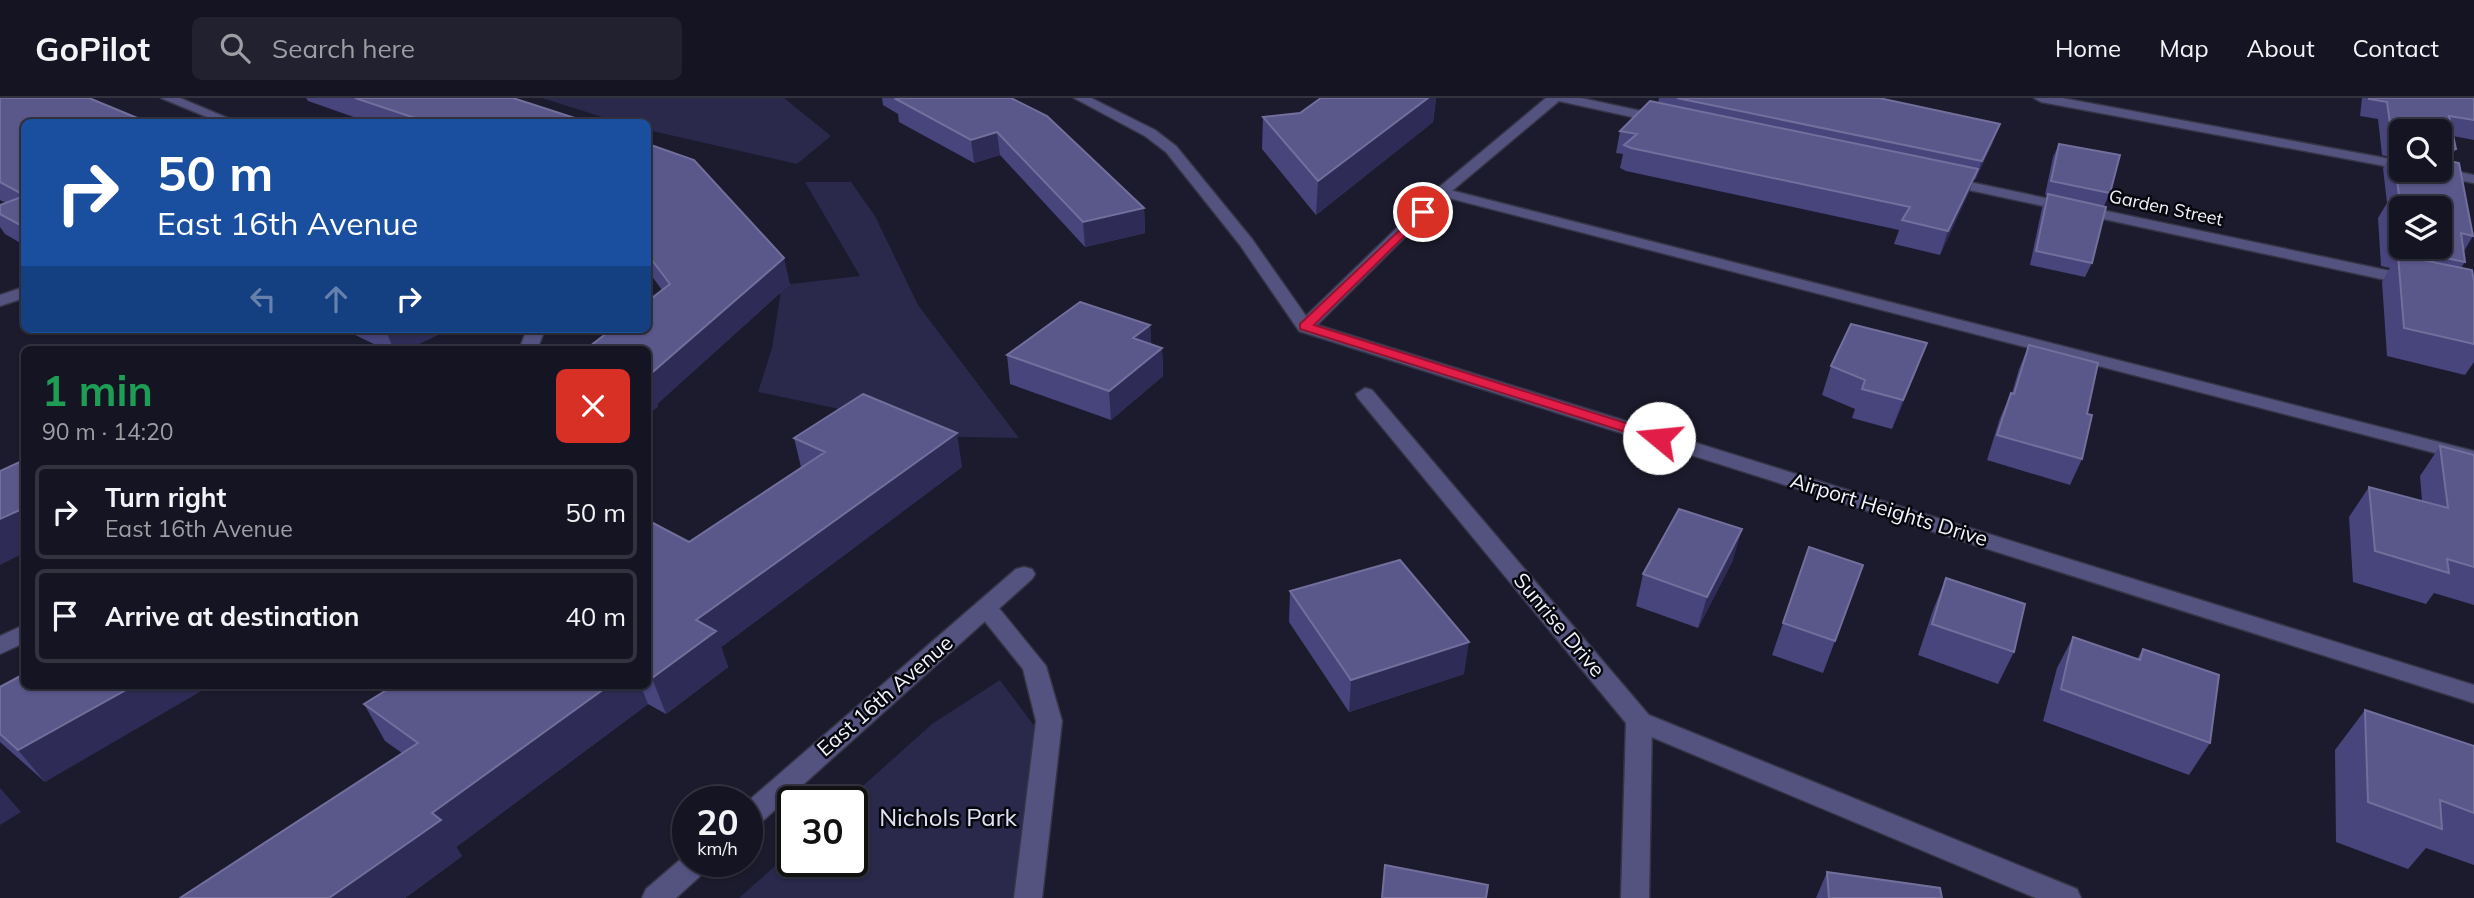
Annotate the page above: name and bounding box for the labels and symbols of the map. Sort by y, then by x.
pin [1393,182,1453,242]
street label: Garden Street [2107,184,2225,231]
position arrow [1622,401,1696,475]
street label: Airport Heights Drive [1787,467,1991,551]
street label: Sunrise Drive [1509,567,1611,682]
street label: East 16th Avenue [811,629,958,761]
speed limit sign: 30 [777,786,868,877]
park label: Nichols Park [879,802,1017,832]

